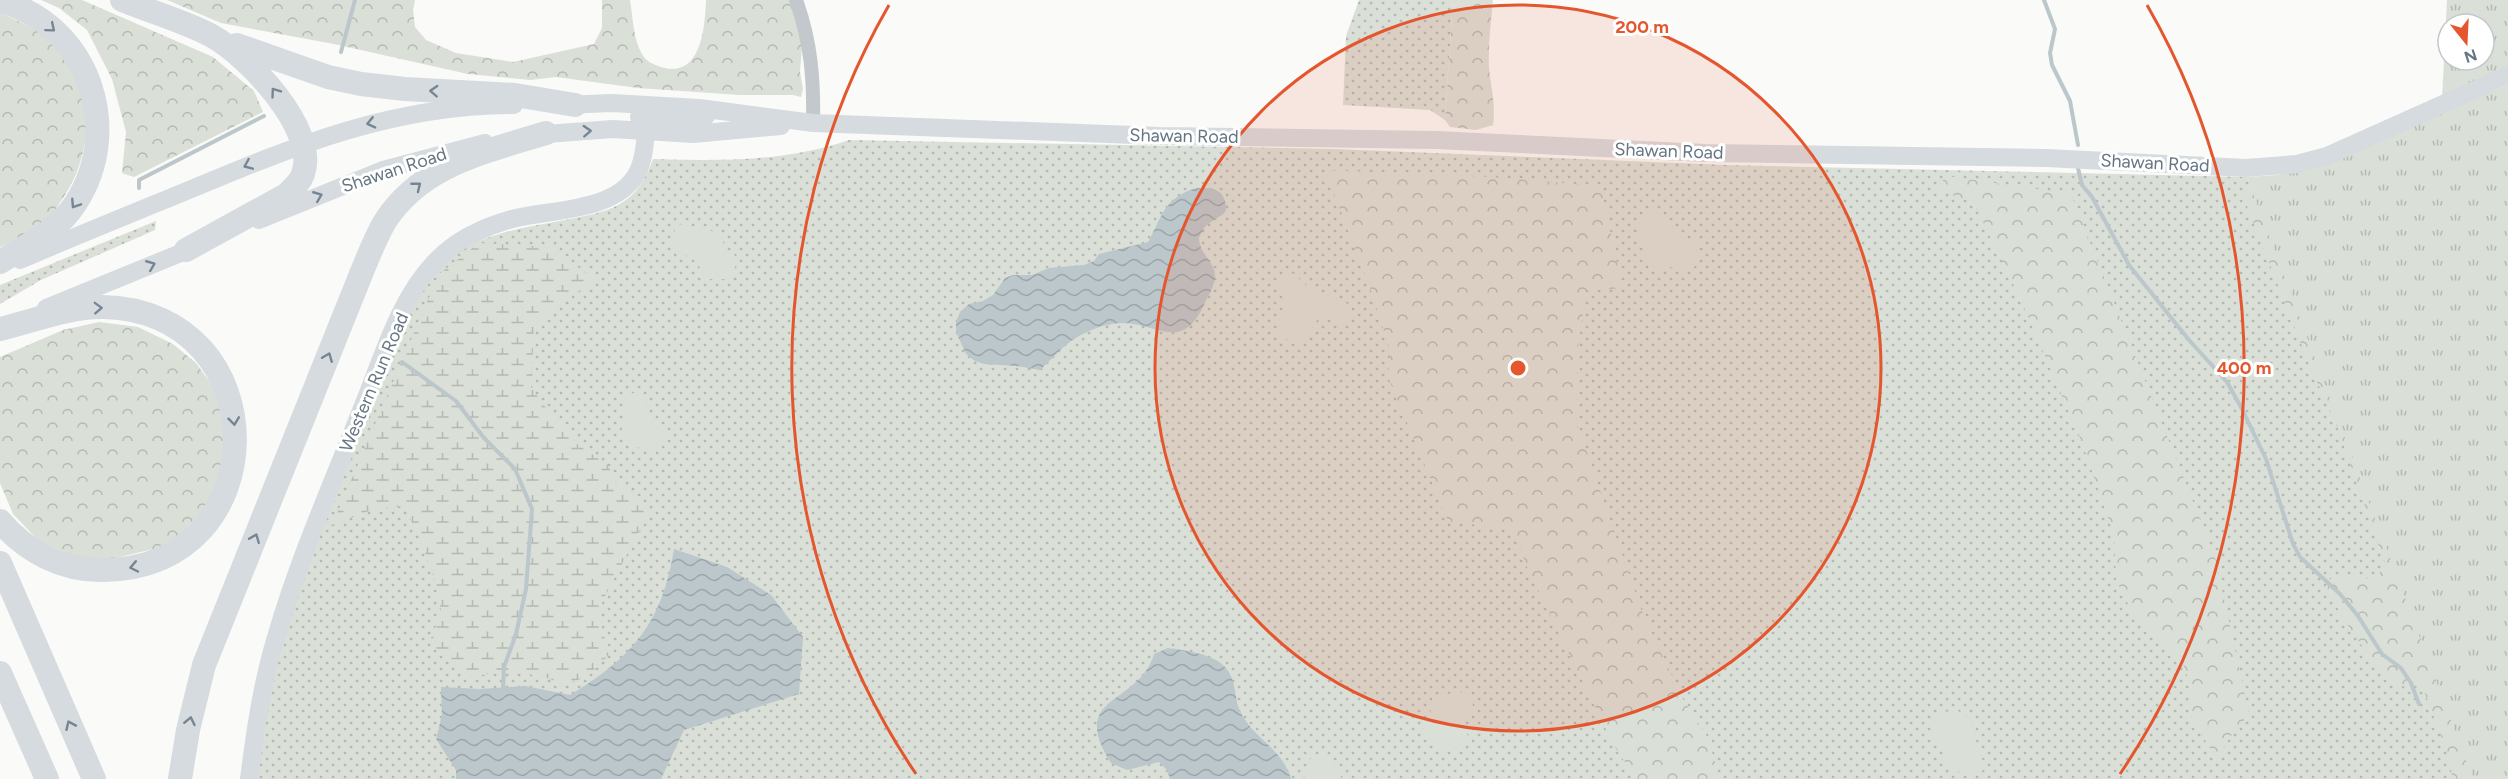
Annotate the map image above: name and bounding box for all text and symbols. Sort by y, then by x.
north arrow [2436,12,2496,72]
text: 200 m [1615,16,1669,38]
one-way arrow [44,21,55,32]
text: N [2462,45,2479,67]
one-way arrow [429,84,438,97]
one-way arrow [271,88,282,99]
one-way arrow [366,116,376,129]
street label: Shawan Road [1129,124,1239,148]
one-way arrow [583,125,592,138]
street label: Shawan Road [1614,138,1724,164]
street label: Shawan Road [339,143,449,197]
street label: Shawan Road [2100,149,2210,177]
one-way arrow [243,158,254,170]
one-way arrow [410,183,421,194]
one-way arrow [311,191,322,203]
one-way arrow [71,197,82,208]
one-way arrow [145,260,156,272]
one-way arrow [94,302,103,315]
street label: Western Run Road [335,309,413,455]
one-way arrow [321,352,333,363]
text: 400 m [2217,357,2271,379]
centre of rings [1508,358,1528,378]
one-way arrow [228,416,240,426]
one-way arrow [248,533,260,544]
one-way arrow [129,560,139,573]
one-way arrow [182,717,195,727]
one-way arrow [66,721,78,732]

